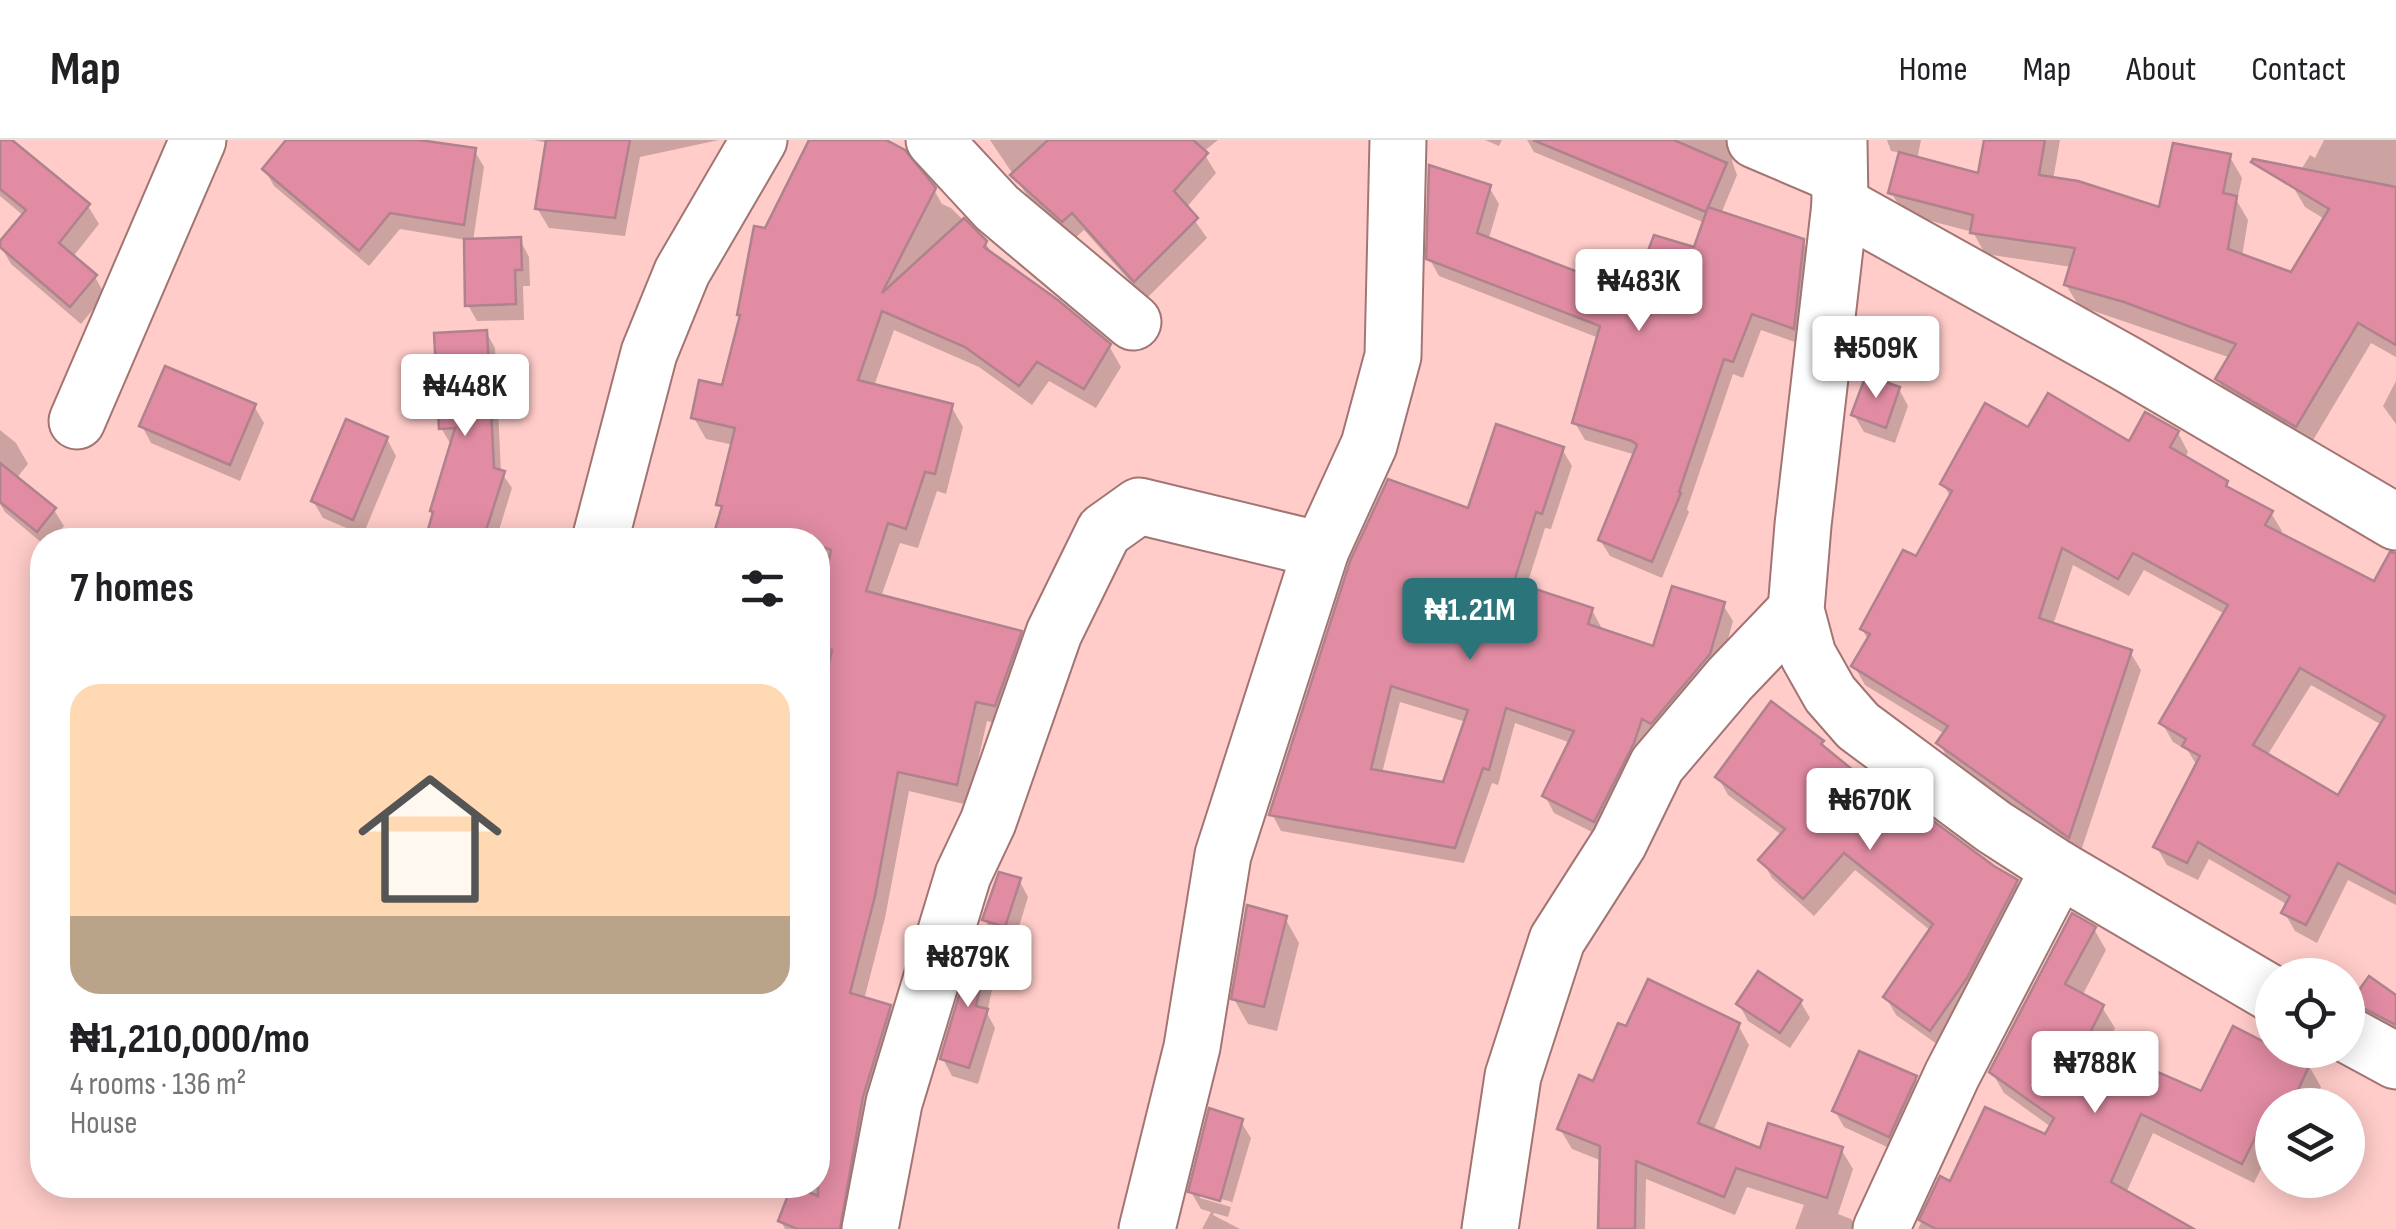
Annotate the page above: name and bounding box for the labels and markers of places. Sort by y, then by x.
pin: ₦483K [1569,249,1709,334]
pin: ₦509K [1806,316,1946,401]
pin: ₦448K [395,354,535,439]
pin: ₦1.21M [1389,578,1551,663]
pin: ₦670K [1800,768,1940,853]
pin: ₦879K [898,925,1038,1010]
pin: ₦788K [2025,1031,2165,1116]

